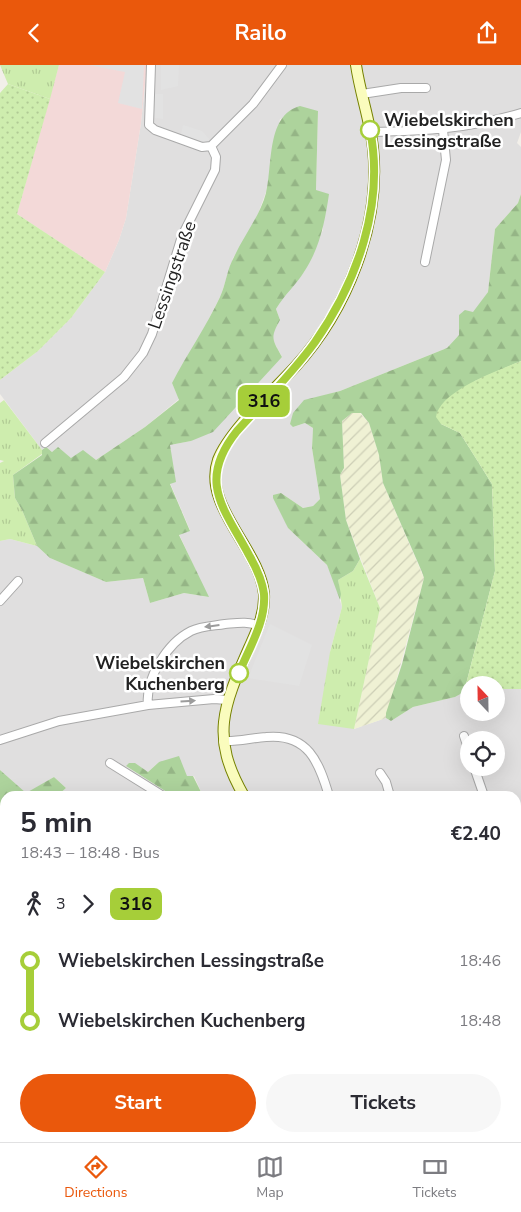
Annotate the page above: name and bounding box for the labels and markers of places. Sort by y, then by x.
place label: Wiebelskirchen Lessingstraße [384,108,514,153]
marker: Wiebelskirchen Lessingstraße [360,120,380,140]
place label: Wiebelskirchen Kuchenberg [95,651,225,696]
marker: Wiebelskirchen Kuchenberg [229,663,249,683]

